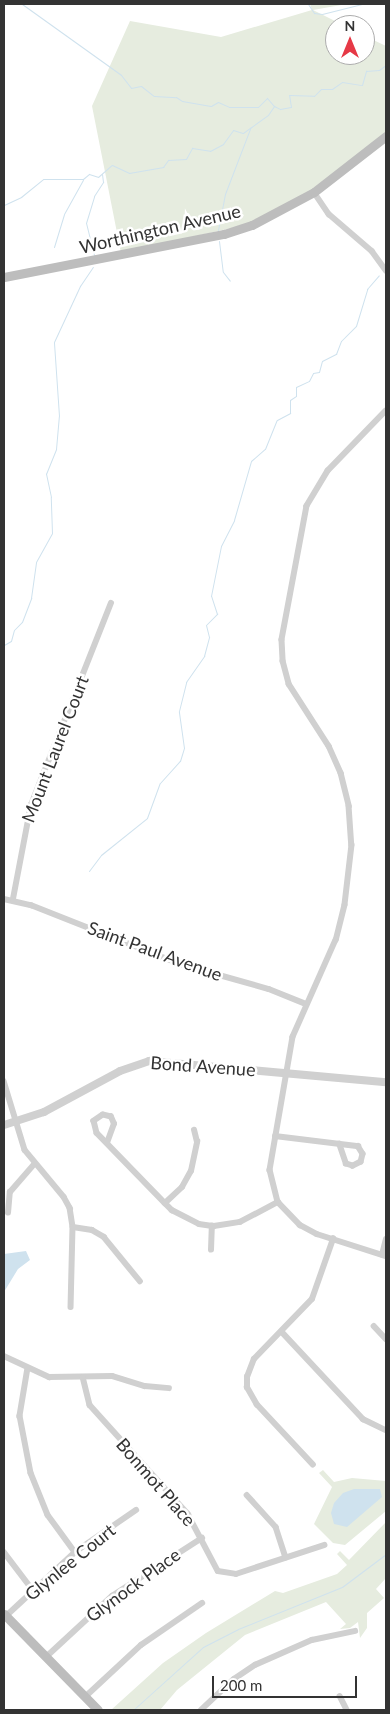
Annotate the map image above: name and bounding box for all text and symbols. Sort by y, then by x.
north arrow [325,15,375,65]
text: N [345,17,355,34]
street label: Worthington Avenue [77,200,243,258]
street label: Mount Laurel Court [17,673,93,825]
street label: Saint Paul Avenue [85,917,225,985]
street label: Bond Avenue [149,1052,257,1080]
street label: Bonmot Place [112,1434,200,1530]
street label: Glynlee Court [21,1519,119,1605]
street label: Glynock Place [82,1544,184,1626]
scale bar [215,1666,360,1698]
text: 200 m [220,1676,262,1694]

